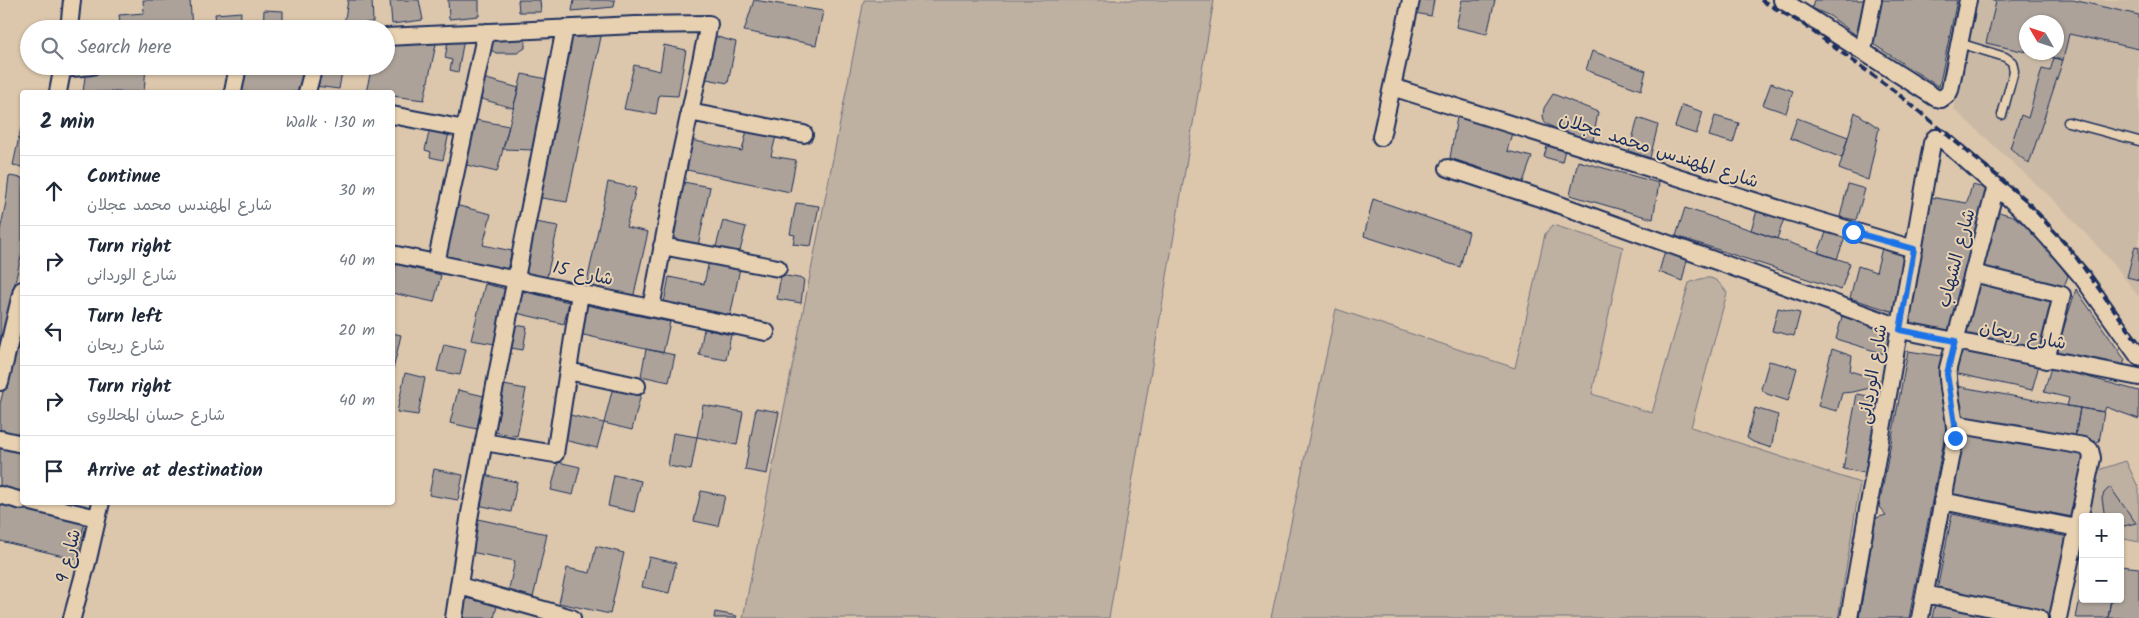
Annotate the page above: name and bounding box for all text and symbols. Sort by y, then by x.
north arrow [2019,15,2064,60]
search box [20,20,395,75]
text: Search here [78,33,172,63]
icon: search [38,34,66,62]
street label: شارع المهندس محمد عجلان [1555,105,1762,197]
text: 2 min [40,106,95,139]
text: Walk · 130 m [286,110,375,135]
text: Continue [87,162,160,192]
icon: ahead [40,177,68,205]
text: 30 m [339,178,375,203]
text: شارع المهندس محمد عجلان [87,193,272,218]
street label: شارع الشهاب [1930,206,1985,311]
route start [1842,221,1865,244]
text: Turn right [87,232,172,262]
icon: right [40,247,68,275]
text: 40 m [339,248,375,273]
street label: شارع 15 [550,254,616,295]
text: شارع الوردانى [87,263,177,288]
text: Turn left [87,302,162,332]
street label: شارع ريحان [1977,314,2069,359]
icon: left [40,317,68,345]
text: 20 m [339,318,375,343]
street label: شارع الوردانى [1850,322,1897,427]
text: شارع ريحان [87,333,165,358]
text: Turn right [87,372,172,402]
icon: right [40,387,68,415]
text: 40 m [339,388,375,413]
text: شارع حسان المحلاوى [87,403,225,428]
route end [1944,427,1967,450]
text: Arrive at destination [87,456,263,486]
icon: arrive [40,457,68,485]
map controls [2079,513,2124,603]
button: + [2079,513,2124,558]
street label: شارع 9 [49,526,90,587]
button: − [2079,558,2124,603]

